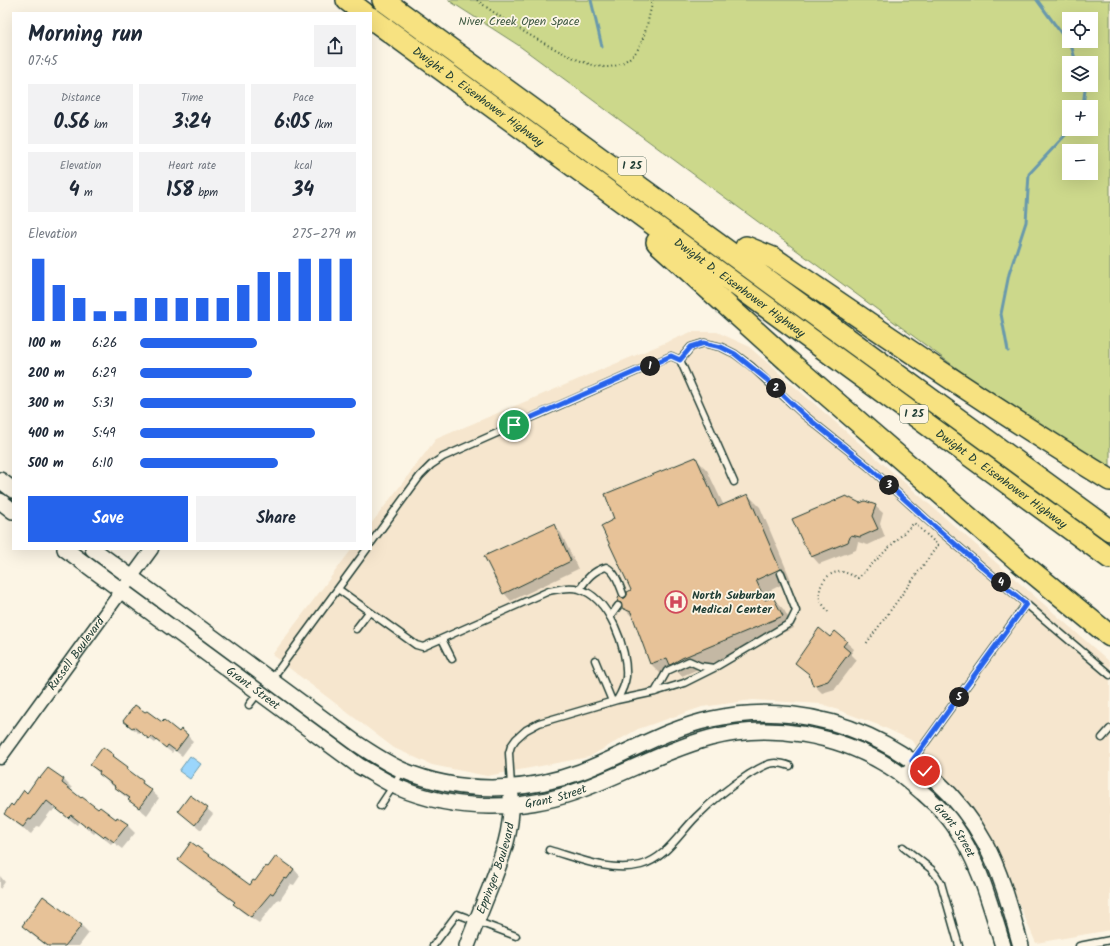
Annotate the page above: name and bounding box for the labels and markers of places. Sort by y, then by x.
pin: 1 [640,356,660,376]
pin: 2 [766,378,786,398]
pin [497,408,531,442]
pin: 3 [879,475,899,495]
pin: 4 [991,572,1011,592]
place label: North Suburban Medical Center [692,586,776,619]
hospital icon: North Suburban Medical Center [663,589,689,615]
pin: 5 [949,687,969,707]
pin [908,754,942,788]

